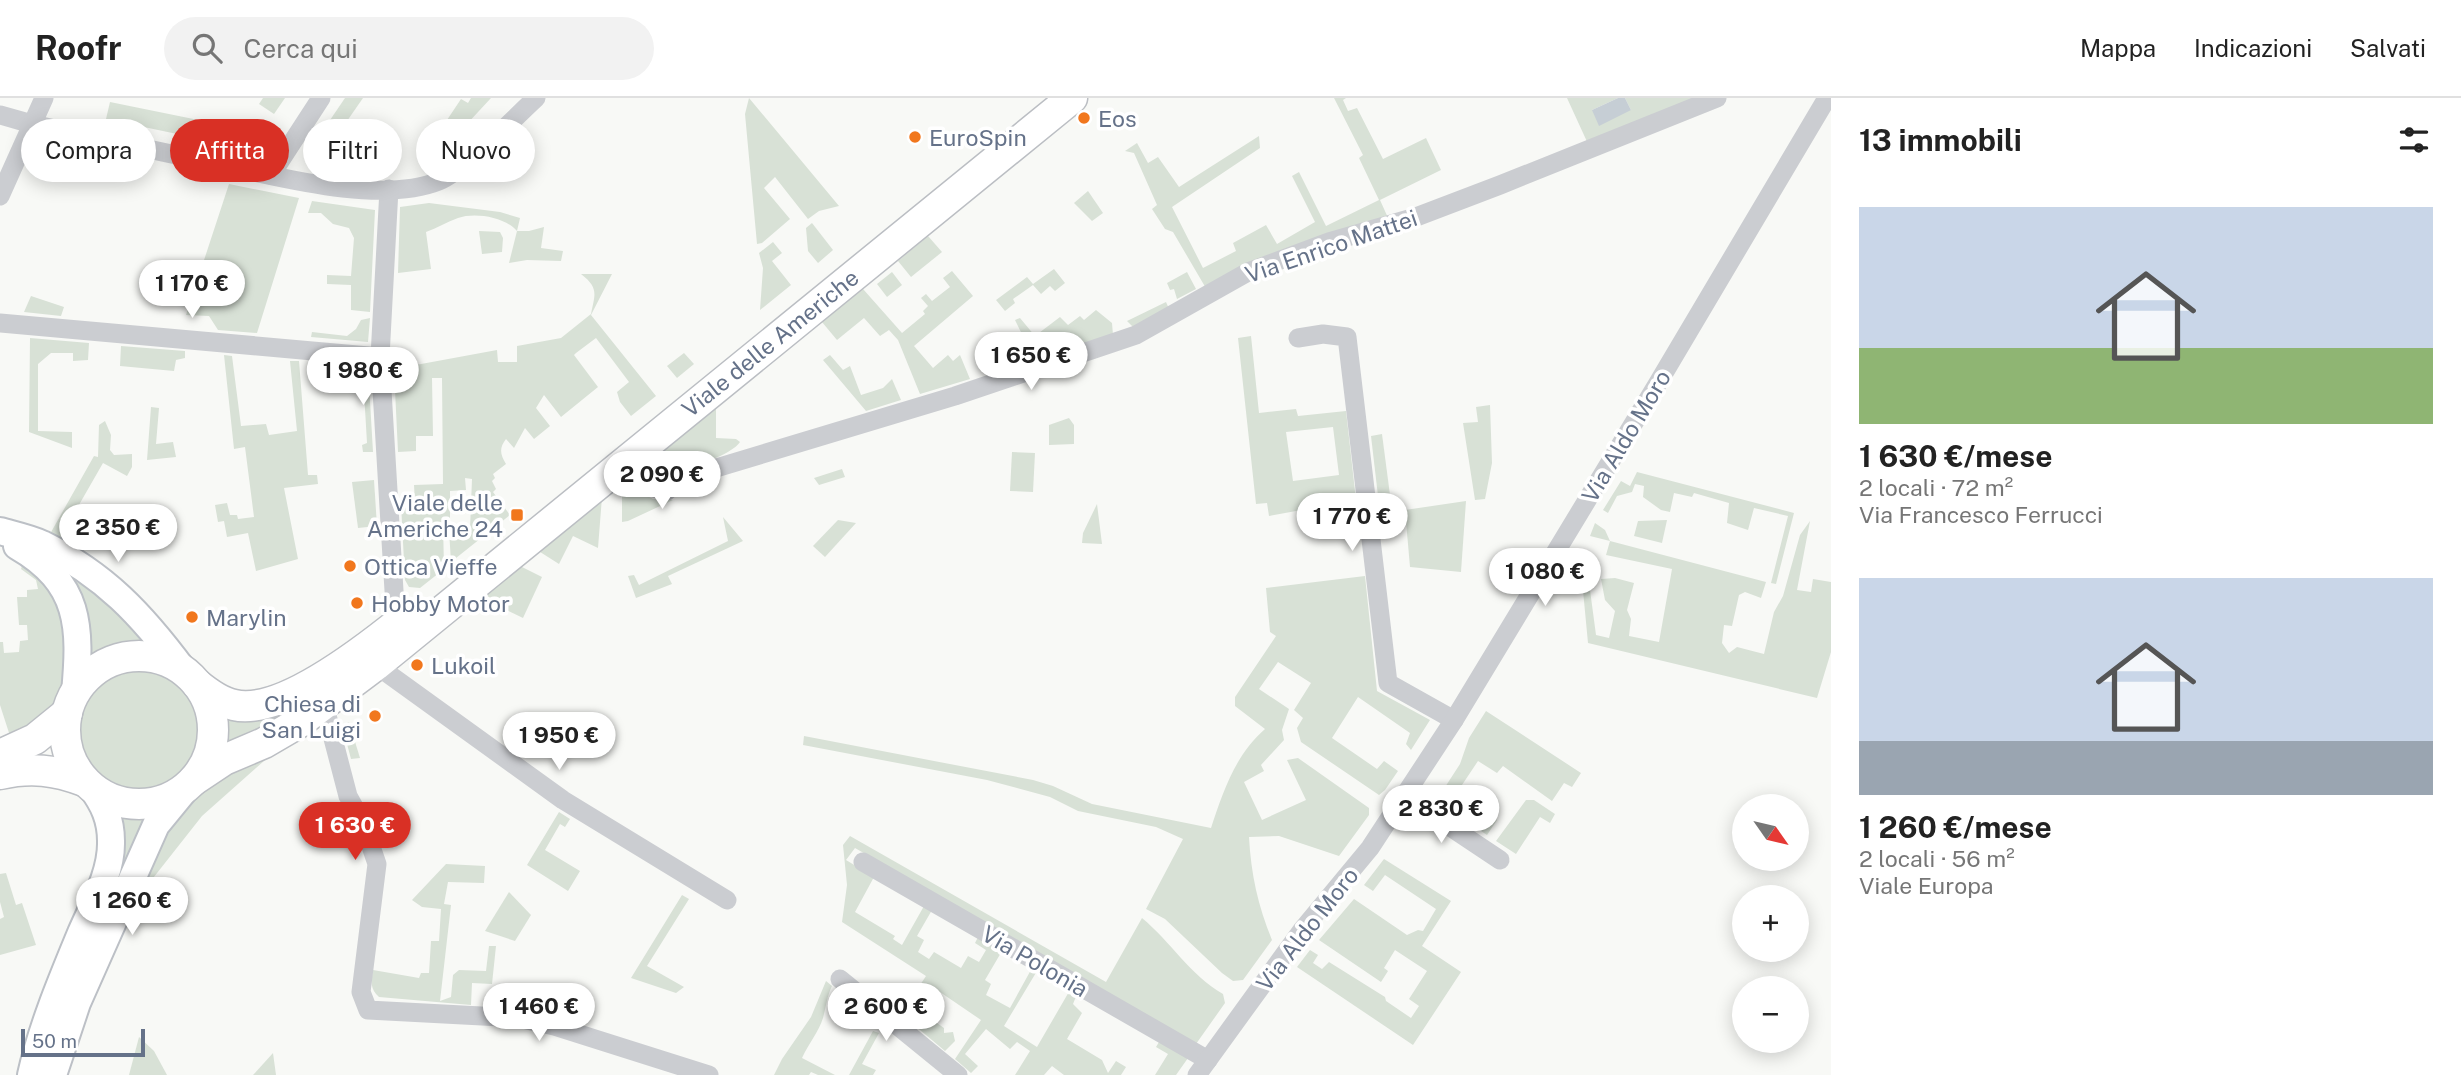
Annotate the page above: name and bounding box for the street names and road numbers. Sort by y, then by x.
street label: Via Enrico Mattei [1242,204,1420,288]
street label: Viale delle Americhe [676,264,864,422]
street label: Via Aldo Moro [1576,365,1676,507]
street label: Via Aldo Moro [1250,862,1364,996]
street label: Via Polonia [977,920,1093,1002]

